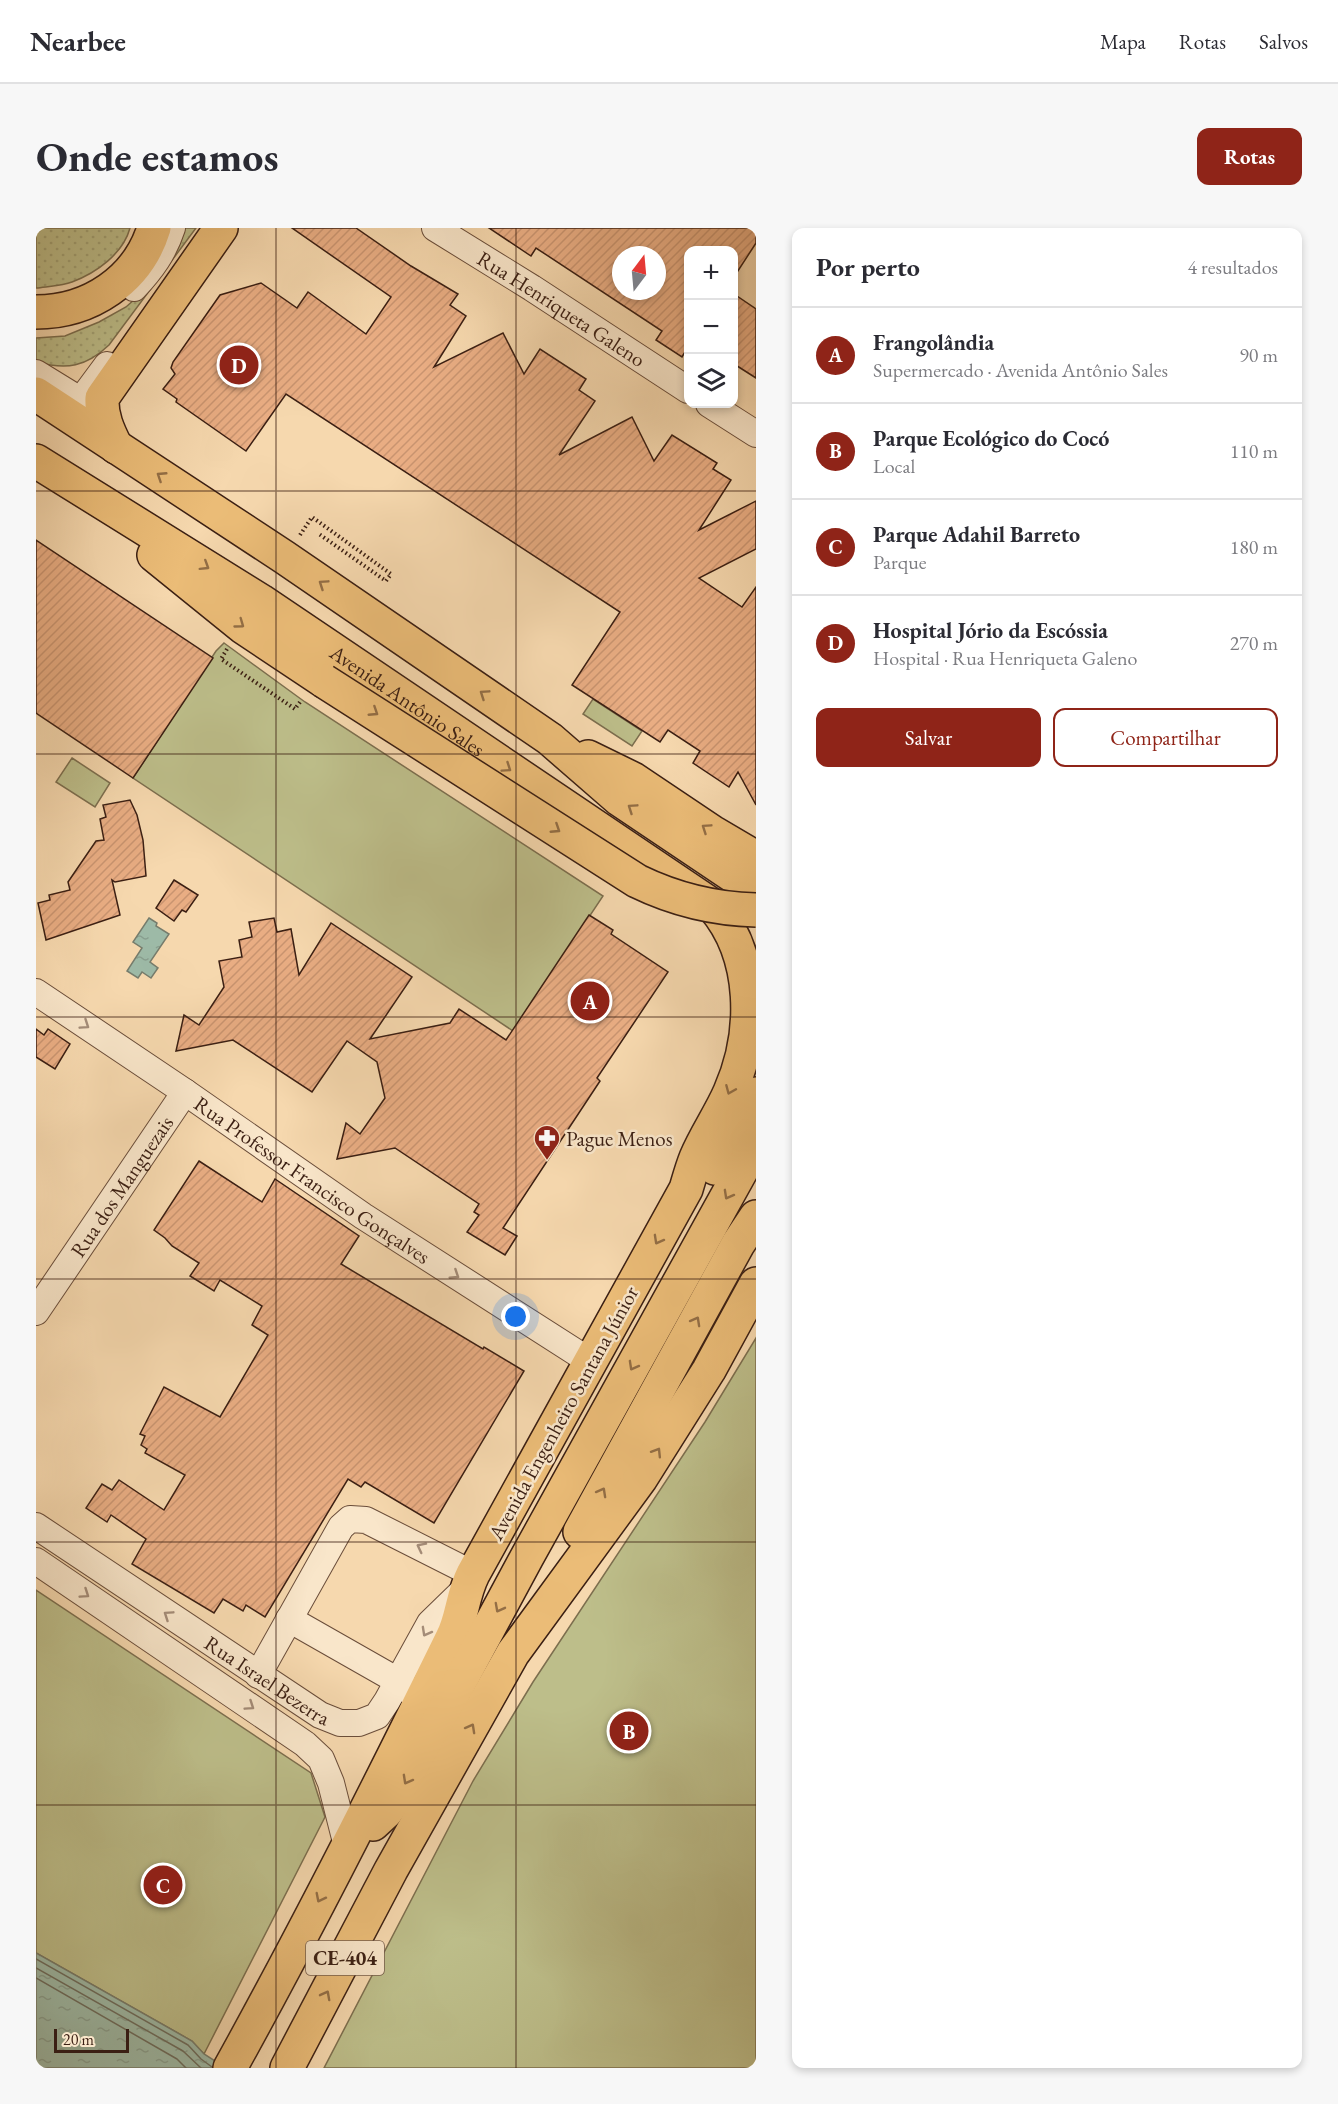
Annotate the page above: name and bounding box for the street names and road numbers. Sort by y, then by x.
street label: Rua Henriqueta Galeno [473,244,651,372]
street label: Avenida Antônio Sales [324,638,491,762]
street label: Rua Professor Francisco Gonçalves [189,1089,436,1269]
street label: Rua dos Manguezais [64,1110,179,1262]
street label: Avenida Engenheiro Santana Júnior [481,1281,644,1546]
street label: Rua Israel Bezerra [200,1629,334,1731]
road number: CE-404 [306,1941,384,1975]

